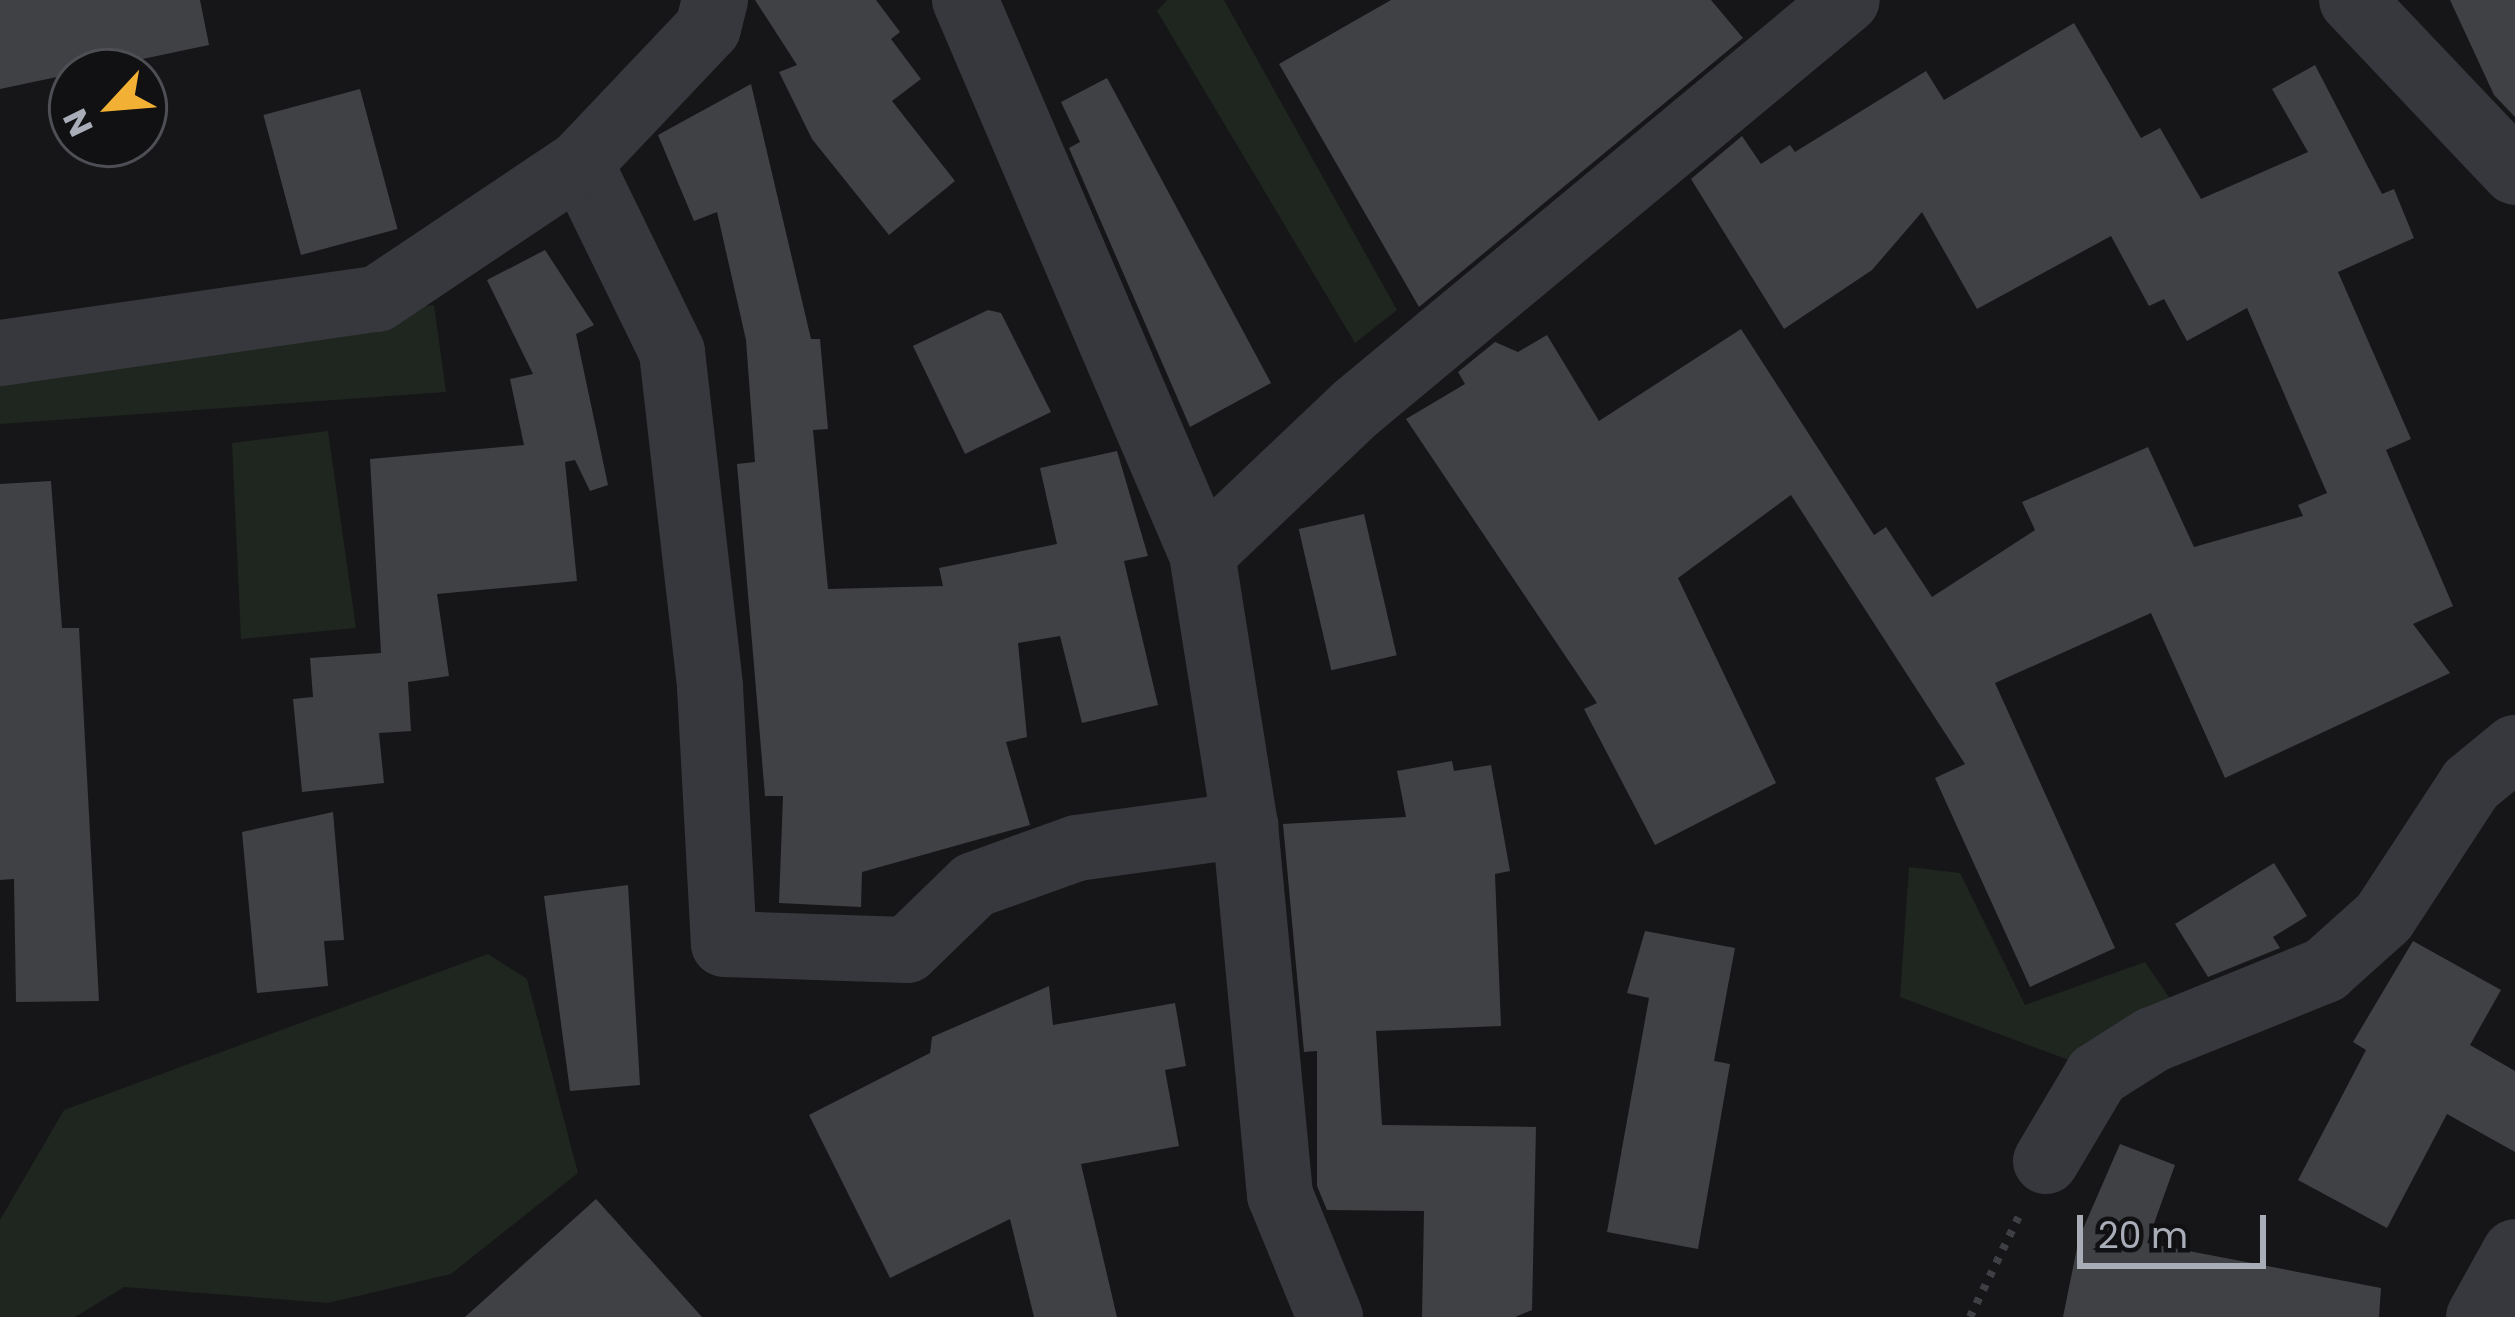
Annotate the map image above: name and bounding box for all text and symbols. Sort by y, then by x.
north arrow [48,48,168,168]
text: N [51,101,104,144]
scale bar [2083,1191,2272,1265]
text: 20 m [2098,1210,2188,1261]

